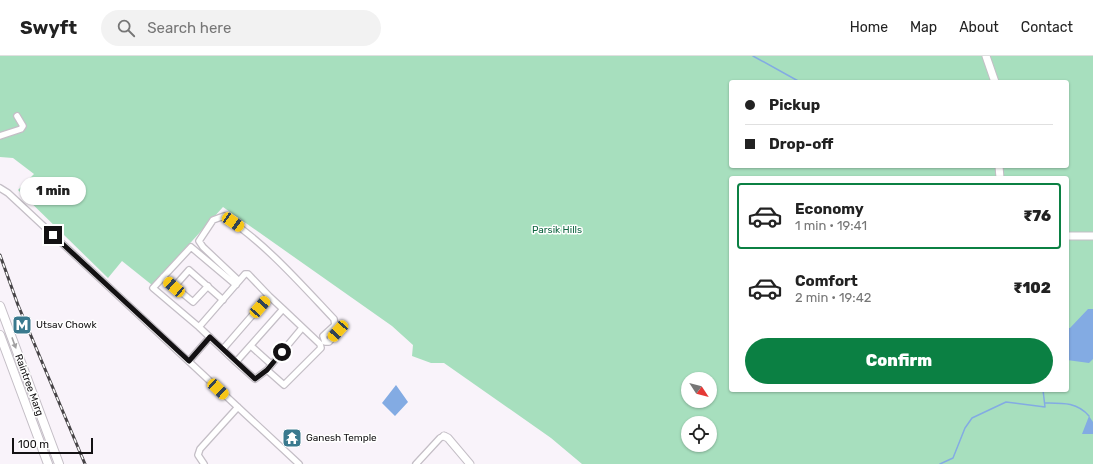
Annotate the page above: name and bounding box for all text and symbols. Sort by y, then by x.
search box [101,10,381,46]
text: Swyft [20,16,77,39]
icon: search [115,17,137,39]
text: Search here [147,19,231,37]
text: Home [850,19,888,36]
text: Map [910,19,937,36]
text: About [959,19,999,36]
text: Contact [1021,19,1073,36]
text: Pickup [769,96,820,114]
text: Drop-off [769,135,833,153]
callout: 1 min [20,177,86,205]
text: 1 min [36,183,70,198]
icon: car [747,198,783,234]
text: Economy [795,200,864,218]
text: ₹76 [1023,207,1051,225]
car [220,210,246,234]
text: 1 min · 19:41 [795,218,867,233]
park label: Parsik Hills [532,224,582,236]
route end [44,226,62,244]
icon: car [747,270,783,306]
text: Comfort [795,272,858,290]
car [161,275,187,299]
text: ₹102 [1013,279,1051,297]
text: 2 min · 19:42 [795,290,871,305]
car [248,294,272,320]
metro station icon: Utsav Chowk [11,314,33,336]
car [326,318,350,344]
place label: Utsav Chowk [36,319,98,331]
one-way arrow [11,337,17,349]
button: Confirm [745,338,1053,384]
route start [273,343,291,361]
street label: Raintree Marg [12,352,46,418]
north arrow [681,372,717,408]
map controls [681,372,717,452]
car [205,376,231,402]
button: locate [681,416,717,452]
temple icon: Ganesh Temple [281,427,303,449]
place label: Ganesh Temple [306,432,377,444]
scale bar [12,436,93,455]
text: 100 m [18,438,49,451]

